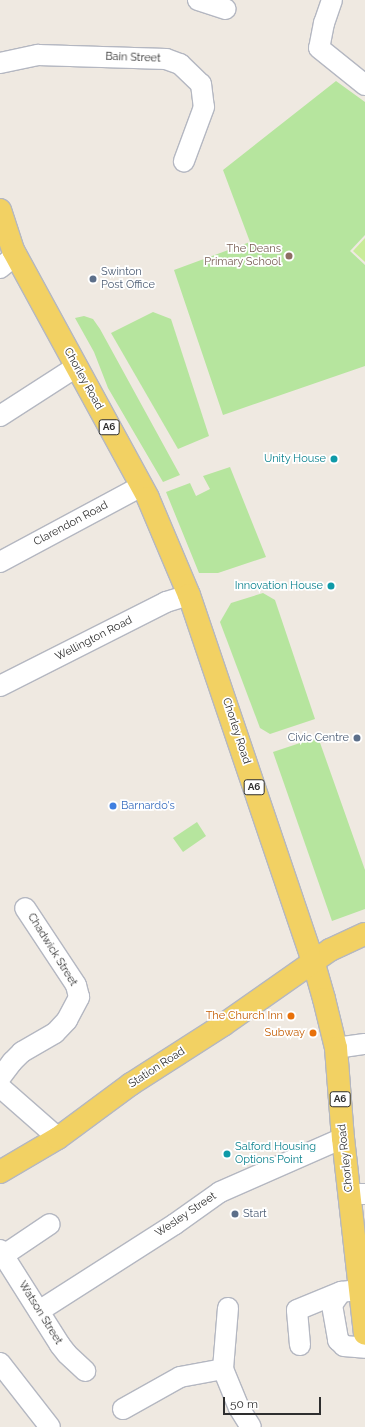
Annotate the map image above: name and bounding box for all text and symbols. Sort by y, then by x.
street label: Bain Street [105,50,161,66]
place label: The Deans Primary School [204,243,281,269]
marker: The Deans Primary School [284,251,294,261]
place label: Swinton Post Office [101,266,155,292]
marker: Swinton Post Office [88,274,98,284]
street label: Chorley Road [61,346,105,412]
road number: A6 [98,419,120,435]
place label: Unity House [264,452,326,466]
marker: Unity House [329,454,339,464]
street label: Clarendon Road [32,499,110,549]
place label: Innovation House [235,579,323,593]
marker: Innovation House [326,581,336,591]
street label: Wellington Road [53,614,135,664]
street label: Chorley Road [219,696,253,766]
place label: Civic Centre [288,731,349,745]
marker: Civic Centre [352,733,362,743]
road number: A6 [243,779,265,795]
place label: Barnardo's [121,799,175,813]
marker: Barnardo's [108,801,118,811]
street label: Chadwick Street [24,911,80,989]
place label: The Church Inn [206,1009,283,1023]
marker: The Church Inn [286,1011,296,1021]
place label: Subway [265,1026,305,1040]
marker: Subway [308,1028,318,1038]
street label: Station Road [126,1045,188,1091]
road number: A6 [329,1091,351,1107]
street label: Chorley Road [336,1123,356,1193]
place label: Salford Housing Options Point [235,1141,316,1167]
marker: Salford Housing Options Point [222,1149,232,1159]
street label: Wesley Street [153,1190,219,1240]
place label: Start [243,1207,267,1221]
marker: Start [230,1209,240,1219]
street label: Watson Street [15,1279,65,1347]
scale bar [225,1389,323,1415]
text: 50 m [230,1397,258,1411]

